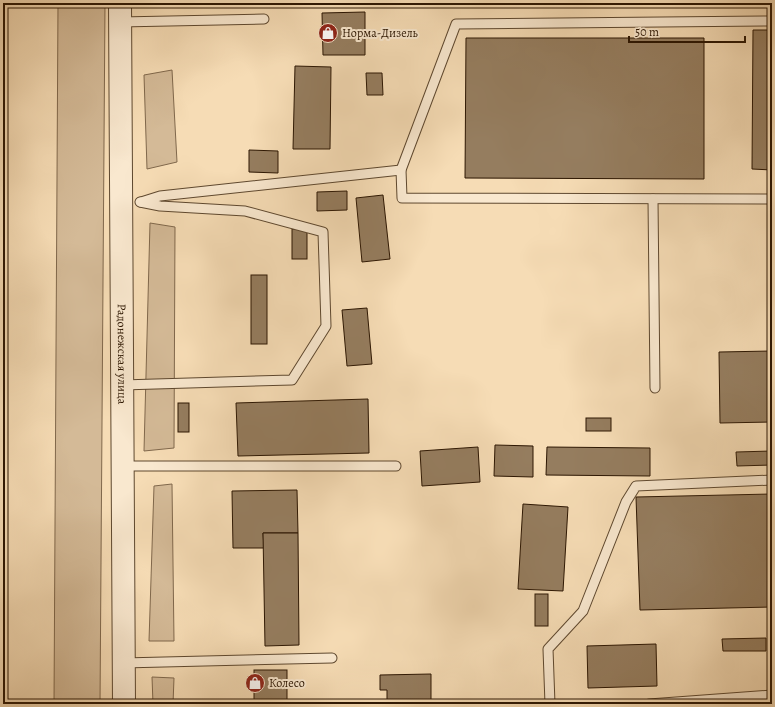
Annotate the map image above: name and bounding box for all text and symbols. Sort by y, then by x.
scale bar [629,18,745,44]
shop icon: Норма-Дизель [317,22,339,44]
text: 50 m [635,24,659,40]
place label: Норма-Дизель [342,25,419,41]
street label: Радонежская улица [114,304,130,405]
shop icon: Колесо [244,672,266,694]
place label: Колесо [269,675,305,691]

